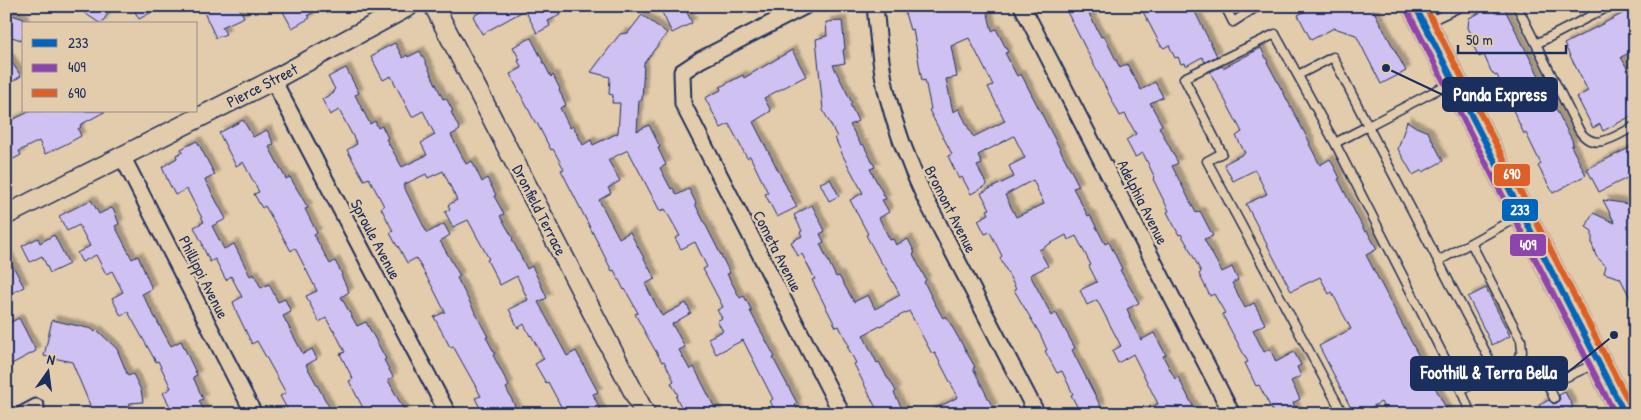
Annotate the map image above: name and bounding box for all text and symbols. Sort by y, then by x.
legend [22,22,198,112]
scale bar [1458,22,1566,54]
text: 50 m [1466,29,1493,50]
text: 233 [68,32,89,53]
text: 409 [68,56,86,77]
street label: Pierce Street [223,57,302,112]
callout: Panda Express [1443,78,1557,111]
text: 690 [68,82,86,103]
text: Panda Express [1453,82,1547,108]
street label: Adelphia Avenue [1112,156,1174,249]
street label: Dronfield Terrace [508,161,573,260]
street label: Bromont Avenue [920,162,983,257]
line badge: 690 [1493,163,1531,187]
text: 690 [1504,164,1521,183]
street label: Sproule Avenue [346,195,407,284]
line badge: 233 [1501,198,1539,222]
text: 233 [1510,200,1530,219]
street label: Cometa Avenue [748,207,808,296]
street label: Phillippi Avenue [174,232,235,323]
line badge: 409 [1509,233,1547,257]
text: 409 [1520,235,1537,254]
north arrow [22,348,72,398]
text: N [45,349,58,369]
callout: Foothill & Terra Bella [1411,357,1567,390]
text: Foothill & Terra Bella [1420,360,1558,385]

